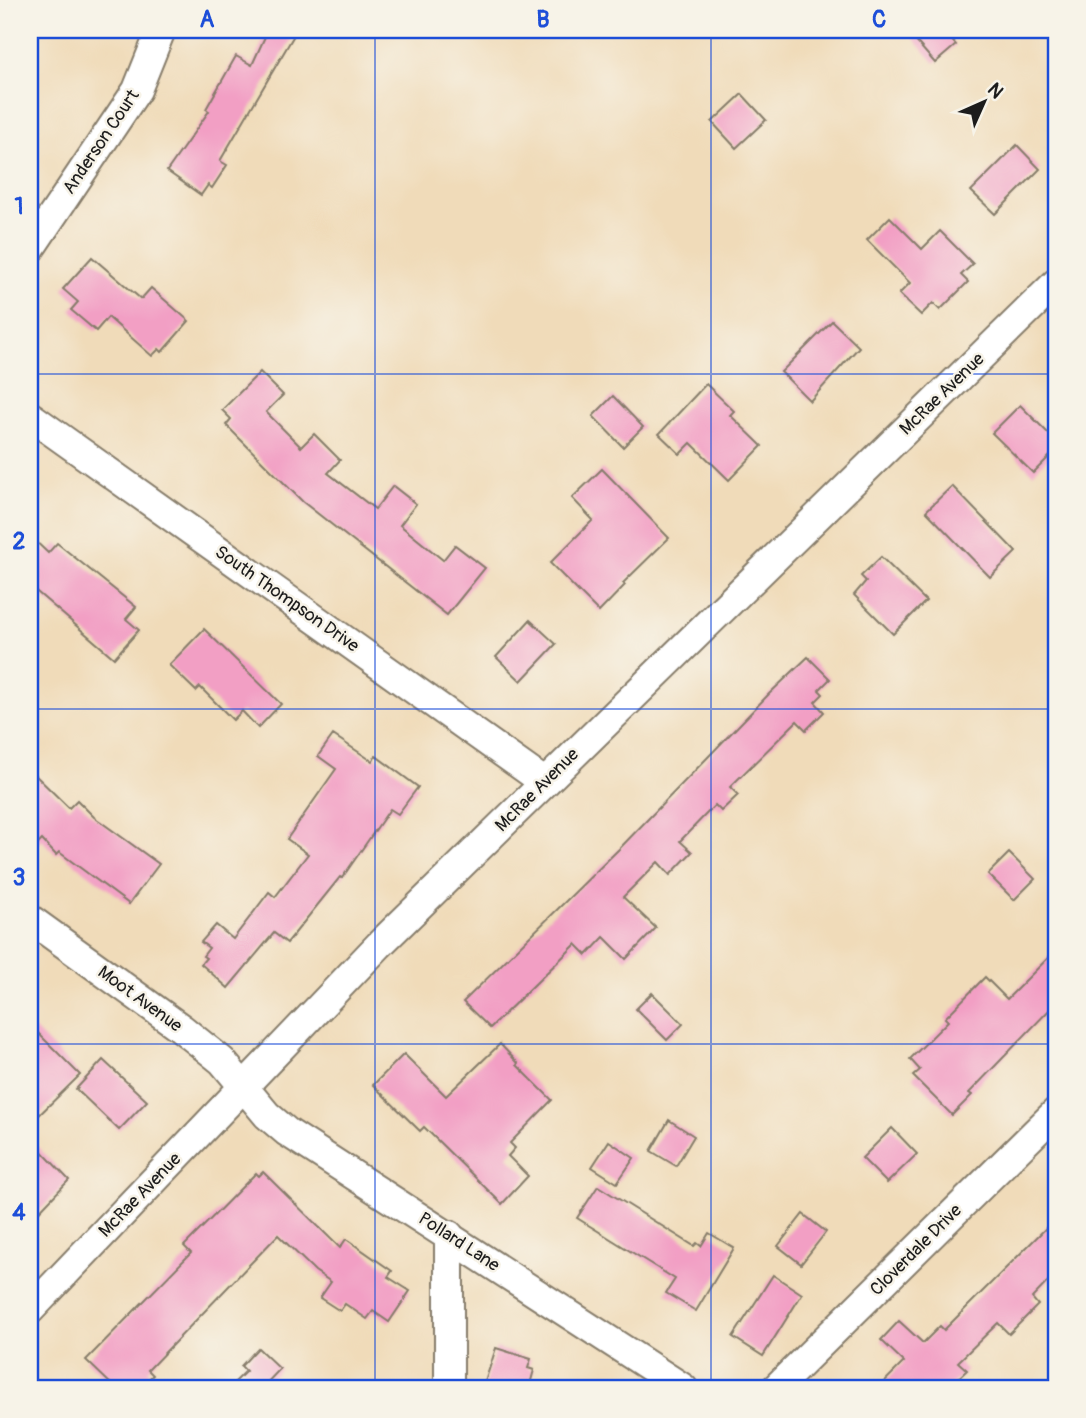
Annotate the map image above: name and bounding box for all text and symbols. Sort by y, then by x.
text: A [200,5,215,34]
text: B [536,5,550,34]
text: C [872,5,886,34]
north arrow [950,66,1020,136]
text: N [982,78,1008,104]
street label: Anderson Court [58,85,145,199]
text: 1 [15,192,24,221]
street label: McRae Avenue [895,348,989,440]
text: 2 [13,527,26,556]
street label: South Thompson Drive [210,541,364,658]
street label: McRae Avenue [490,743,584,837]
text: 3 [13,863,25,892]
street label: Moot Avenue [93,961,187,1037]
street label: McRae Avenue [94,1148,186,1242]
text: 4 [12,1198,26,1227]
street label: Cloverdale Drive [865,1199,967,1301]
street label: Pollard Lane [414,1207,504,1277]

